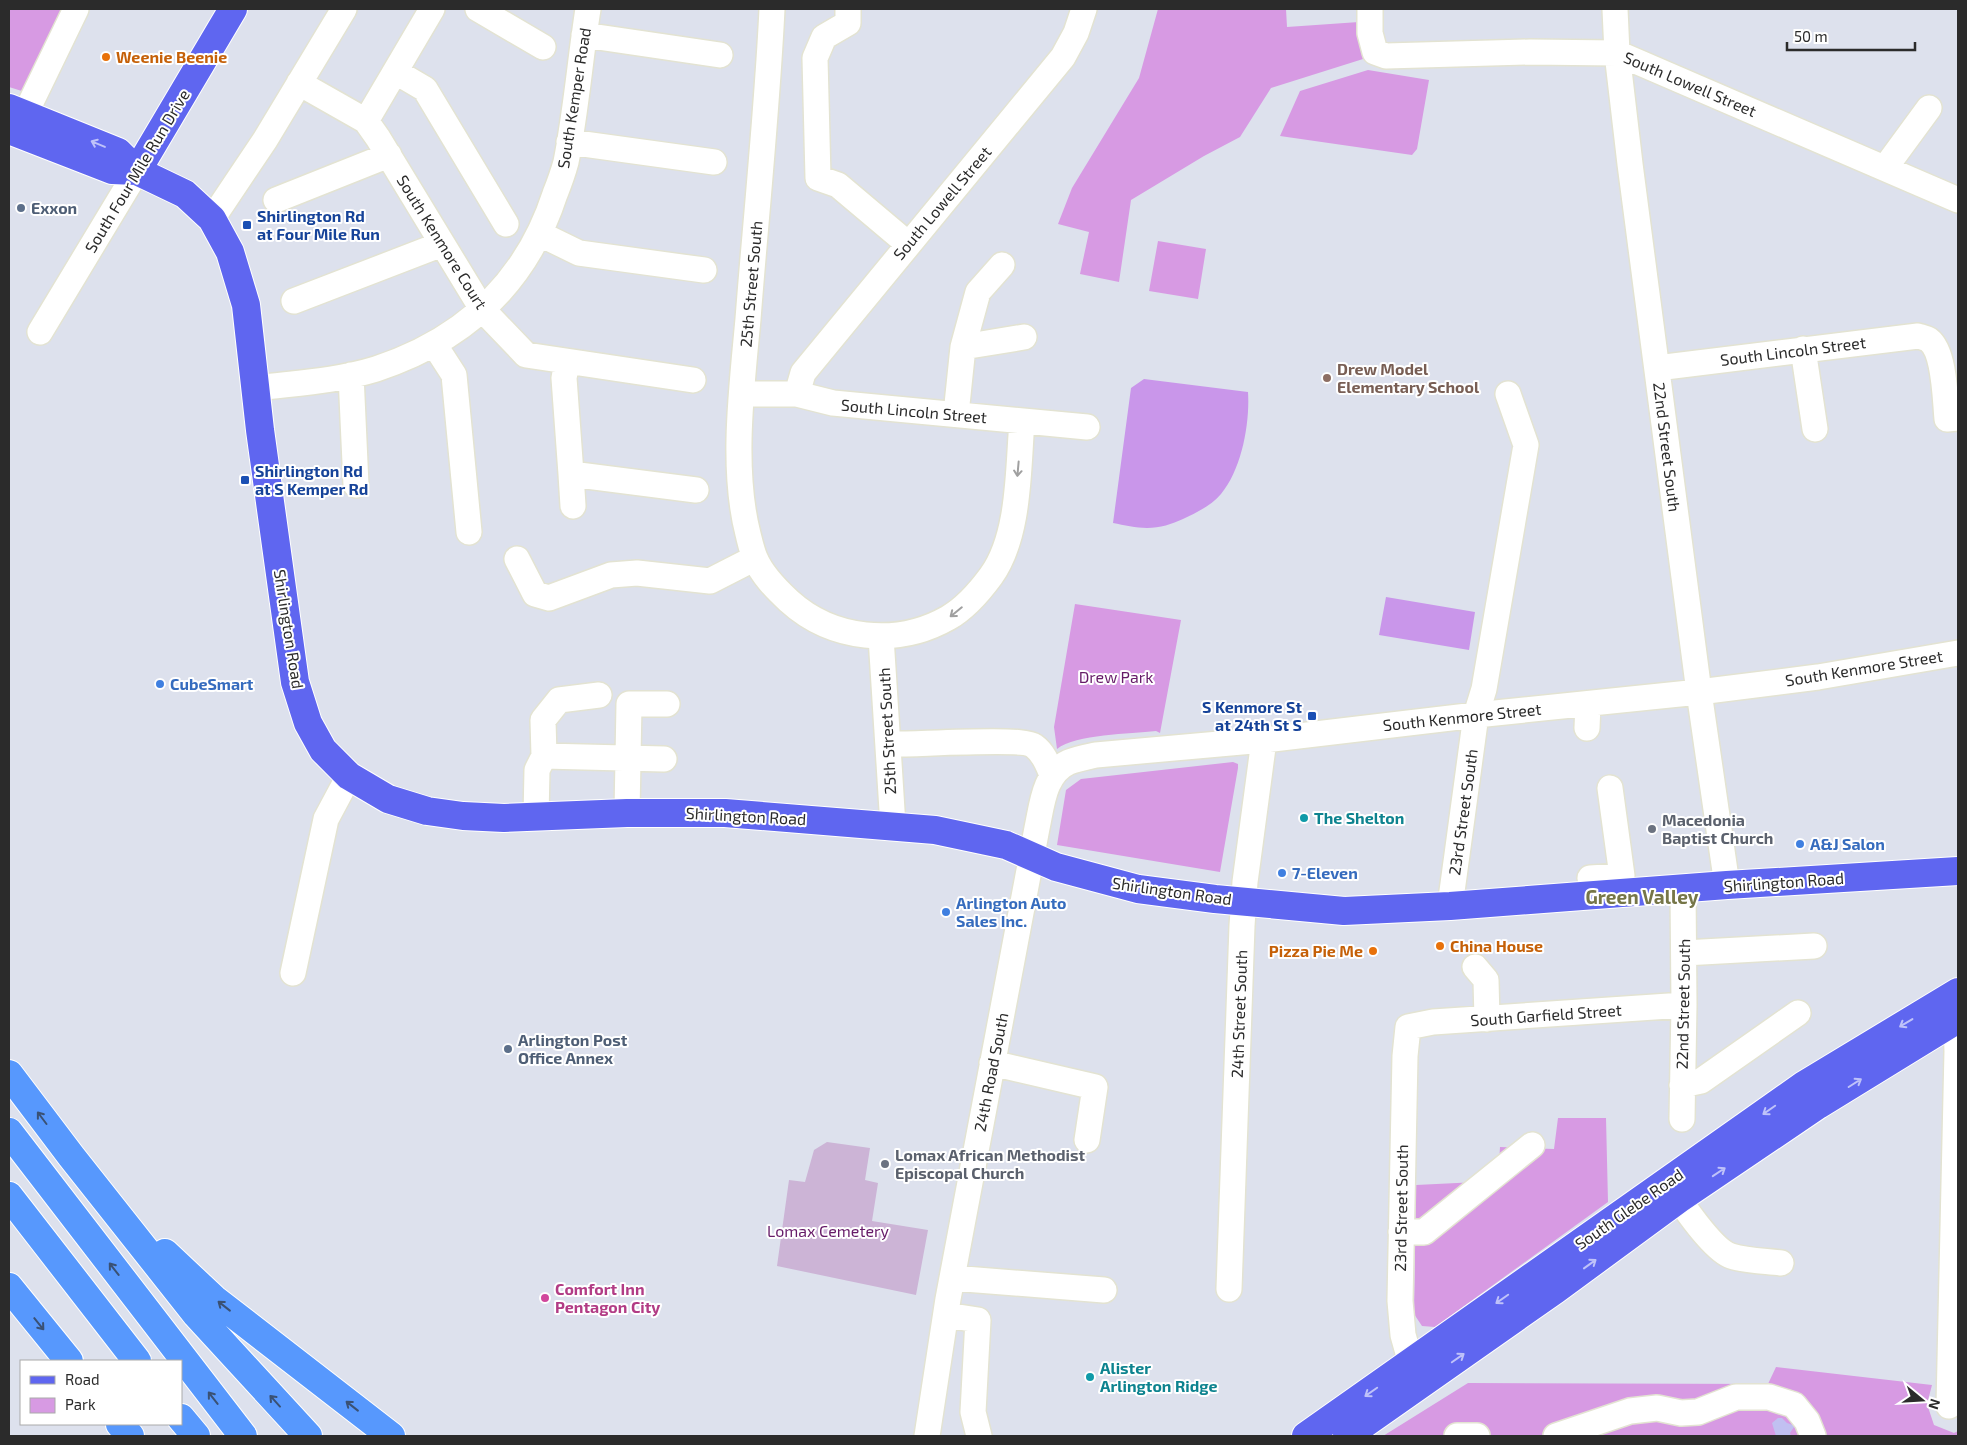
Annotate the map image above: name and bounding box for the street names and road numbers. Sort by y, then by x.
street label: South Kemper Road [553,26,594,170]
street label: South Lowell Street [1621,47,1759,120]
street label: South Four Mile Run Drive [80,86,193,256]
street label: South Lowell Street [889,142,995,263]
street label: South Kenmore Court [393,171,491,312]
street label: 25th Street South [735,220,766,348]
street label: South Lincoln Street [1719,332,1867,369]
street label: 22nd Street South [1650,381,1685,513]
street label: South Lincoln Street [840,395,988,426]
street label: Shirlington Road [271,568,308,690]
street label: South Kenmore Street [1784,646,1944,689]
street label: 25th Street South [874,667,899,795]
street label: South Kenmore Street [1382,699,1542,734]
street label: 23rd Street South [1444,747,1481,876]
street label: Shirlington Road [685,803,807,828]
street label: Shirlington Road [1723,868,1845,895]
street label: Shirlington Road [1111,873,1233,908]
street label: 22nd Street South [1672,939,1693,1069]
street label: 24th Street South [1227,949,1250,1078]
street label: South Garfield Street [1470,1000,1622,1029]
street label: 24th Road South [970,1011,1011,1133]
street label: 23rd Street South [1390,1144,1411,1272]
street label: South Glebe Road [1571,1164,1686,1253]

